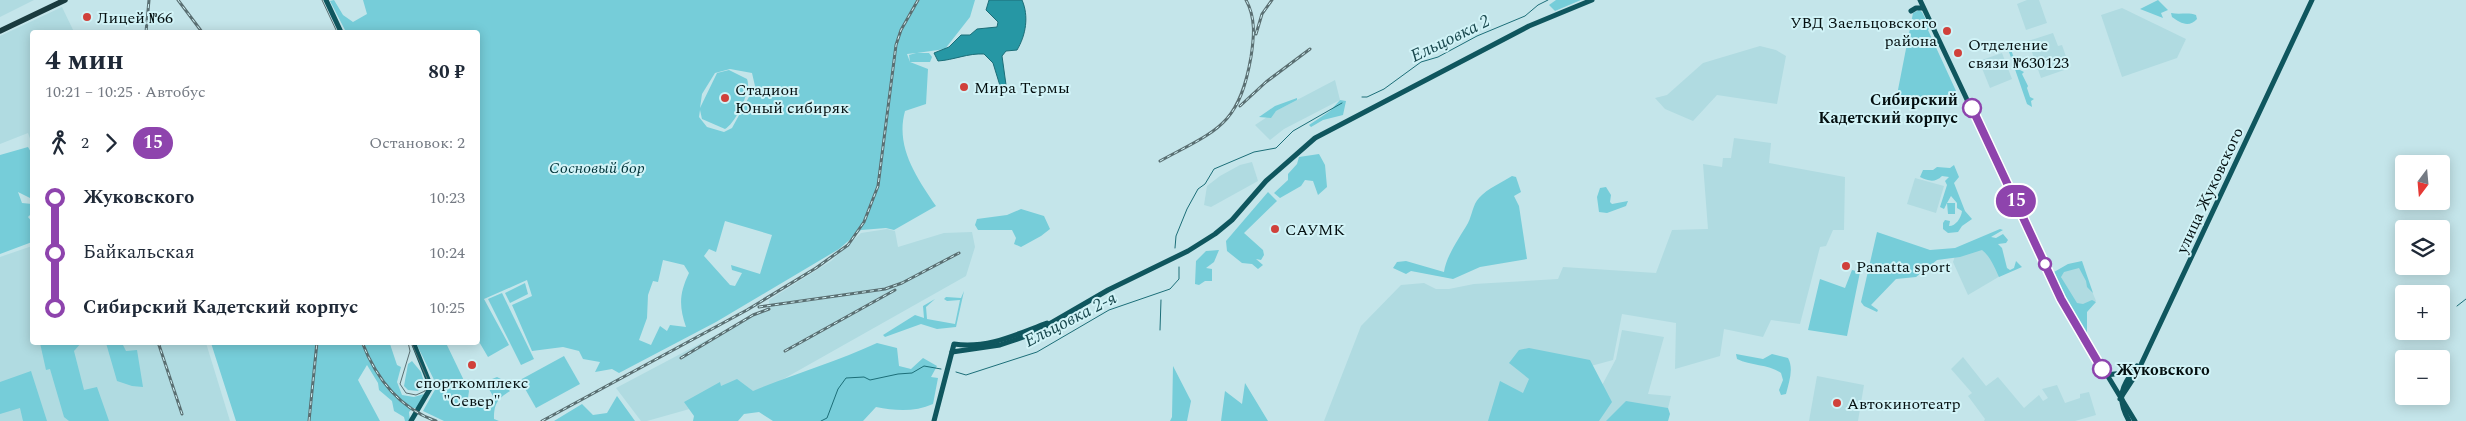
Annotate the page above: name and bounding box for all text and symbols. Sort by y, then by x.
place label: Лицей №66 [97,6,173,30]
water label: Ельцовка 2 [1406,8,1495,69]
marker: Лицей №66 [81,11,93,23]
place label: УВД Заельцовского района [1790,11,1937,53]
marker: УВД Заельцовского района [1941,25,1953,37]
place label: Отделение связи №630123 [1968,33,2069,75]
text: 4 мин [45,39,124,82]
marker: Отделение связи №630123 [1952,47,1964,59]
text: 80 ₽ [428,58,465,87]
place label: Мира Термы [974,76,1070,100]
place label: Стадион Юный сибиряк [735,78,849,120]
text: 10:21 – 10:25 · Автобус [45,80,206,104]
marker: Мира Термы [958,81,970,93]
place label: Сибирский Кадетский корпус [1818,88,1958,130]
marker: Стадион Юный сибиряк [719,92,731,104]
marker: Сибирский Кадетский корпус [1962,98,1982,118]
street label: улица Жуковского [2170,123,2250,258]
icon: walk [45,129,73,157]
icon: forward [97,129,125,157]
text: 15 [143,129,163,156]
text: 2 [81,131,89,155]
text: Остановок: 2 [369,131,465,155]
north arrow [2395,155,2450,210]
map controls [2395,155,2450,405]
park label: Сосновый бор [549,156,645,180]
text: Жуковского [83,183,194,212]
line badge: 15 [1994,185,2038,217]
text: 10:23 [429,186,465,210]
text: 15 [2006,187,2026,214]
place label: САУМК [1285,218,1345,242]
button: layers [2395,220,2450,275]
marker: САУМК [1269,223,1281,235]
text: Байкальская [83,238,195,267]
text: 10:24 [429,241,465,265]
place label: Panatta sport [1856,255,1951,279]
unlabelled marker [2038,257,2052,271]
marker: Panatta sport [1840,260,1852,272]
water label: Ельцовка 2-я [1019,284,1122,354]
button: + [2395,285,2450,340]
text: Сибирский Кадетский корпус [83,293,358,322]
text: 10:25 [429,296,465,320]
button: − [2395,350,2450,405]
place label: Жуковского [2116,358,2210,382]
marker: спорткомплекс "Север" [466,359,478,371]
marker: Жуковского [2092,359,2112,379]
place label: спорткомплекс "Север" [416,371,529,413]
place label: Автокинотеатр [1847,392,1961,416]
marker: Автокинотеатр [1831,397,1843,409]

